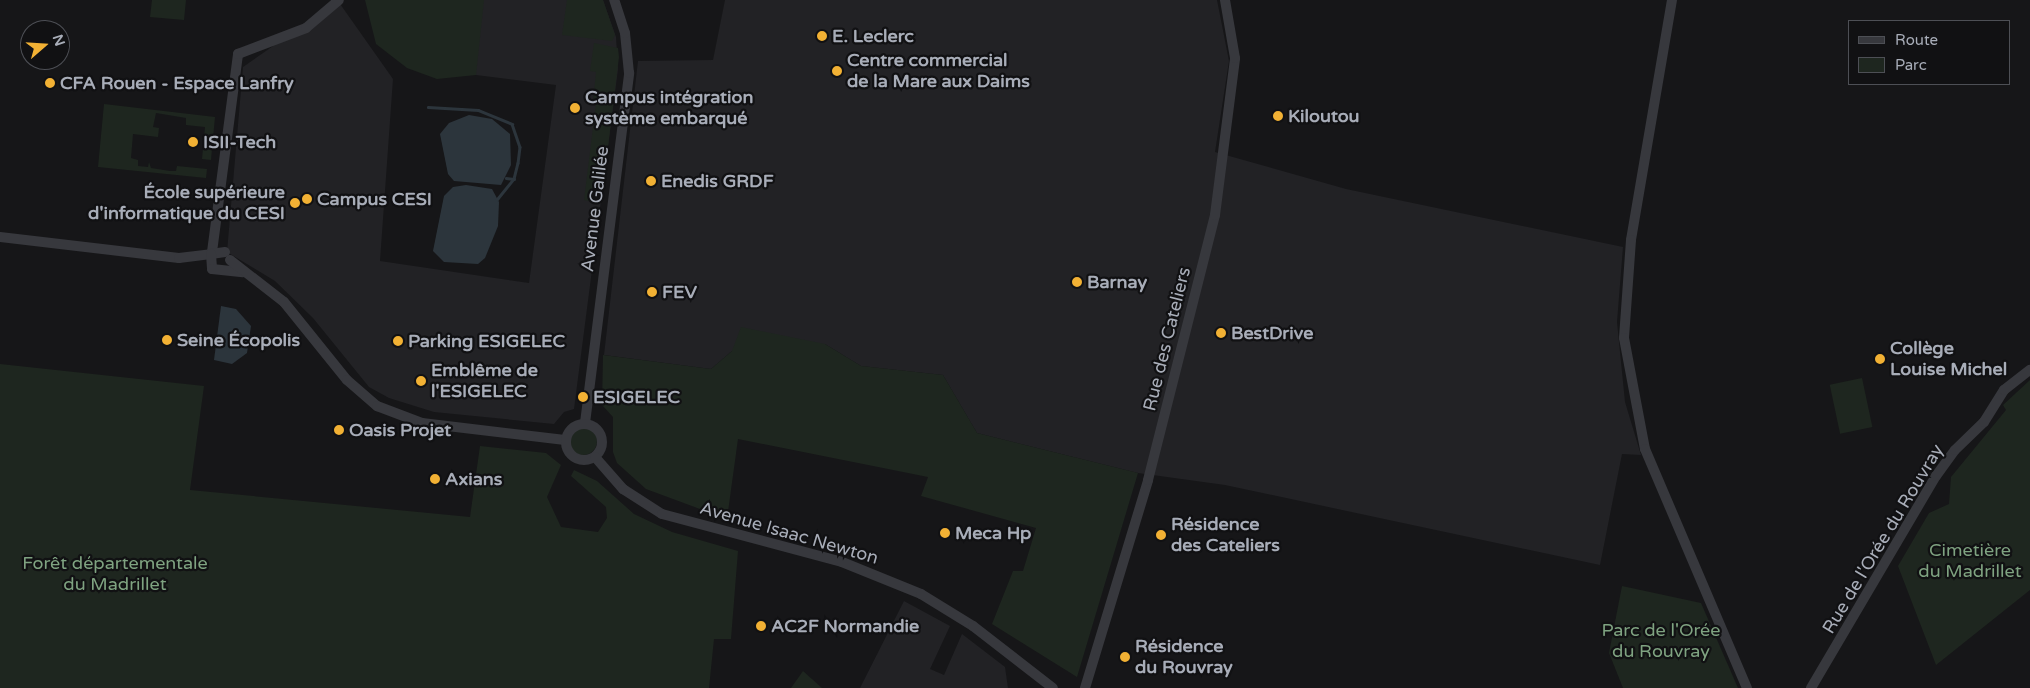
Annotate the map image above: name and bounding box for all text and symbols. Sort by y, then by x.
north arrow [20,20,70,70]
legend [1848,20,2010,85]
place label: E. Leclerc [832,25,914,47]
marker: E. Leclerc [816,30,828,42]
text: Route [1895,31,1938,49]
text: N [49,32,69,48]
place label: Centre commercial de la Mare aux Daims [847,50,1030,92]
text: Parc [1895,56,1927,74]
marker: Centre commercial de la Mare aux Daims [831,65,843,77]
place label: CFA Rouen - Espace Lanfry [60,72,294,94]
marker: CFA Rouen - Espace Lanfry [44,77,56,89]
place label: Campus intégration système embarqué [585,87,753,130]
marker: Campus intégration système embarqué [569,102,581,114]
place label: Kiloutou [1288,105,1360,127]
marker: Kiloutou [1272,110,1284,122]
place label: ISII-Tech [203,131,276,153]
marker: ISII-Tech [187,136,199,148]
street label: Avenue Galilée [577,145,613,273]
place label: Enedis GRDF [661,170,774,192]
marker: Enedis GRDF [645,175,657,187]
place label: École supérieure d'informatique du CESI [88,182,285,224]
place label: Campus CESI [317,188,432,210]
marker: Campus CESI [301,193,313,205]
marker: École supérieure d'informatique du CESI [289,197,301,209]
street label: Rue des Cateliers [1139,265,1195,413]
place label: Barnay [1087,271,1147,293]
marker: Barnay [1071,276,1083,288]
place label: FEV [662,281,697,303]
marker: FEV [646,286,658,298]
place label: BestDrive [1231,322,1313,344]
marker: BestDrive [1215,327,1227,339]
place label: Seine Écopolis [177,329,300,351]
place label: Parking ESIGELEC [408,330,565,352]
marker: Seine Écopolis [161,334,173,346]
marker: Parking ESIGELEC [392,335,404,347]
place label: Collège Louise Michel [1890,338,2007,380]
marker: Collège Louise Michel [1874,353,1886,365]
place label: Emblême de l'ESIGELEC [431,360,538,402]
marker: Emblême de l'ESIGELEC [415,375,427,387]
place label: ESIGELEC [593,386,680,408]
marker: ESIGELEC [577,391,589,403]
place label: Oasis Projet [349,419,451,441]
marker: Oasis Projet [333,424,345,436]
street label: Rue de l'Orée du Rouvray [1818,440,1948,638]
place label: Axians [445,468,502,490]
marker: Axians [429,473,441,485]
street label: Avenue Isaac Newton [697,497,881,569]
place label: Résidence des Cateliers [1171,514,1280,556]
place label: Meca Hp [955,522,1031,544]
marker: Meca Hp [939,527,951,539]
marker: Résidence des Cateliers [1155,529,1167,541]
park label: Cimetière du Madrillet [1918,540,2022,582]
park label: Forêt départementale du Madrillet [22,553,208,596]
place label: AC2F Normandie [771,615,919,637]
marker: AC2F Normandie [755,620,767,632]
park label: Parc de l'Orée du Rouvray [1602,620,1720,662]
place label: Résidence du Rouvray [1135,636,1233,679]
marker: Résidence du Rouvray [1119,651,1131,663]

